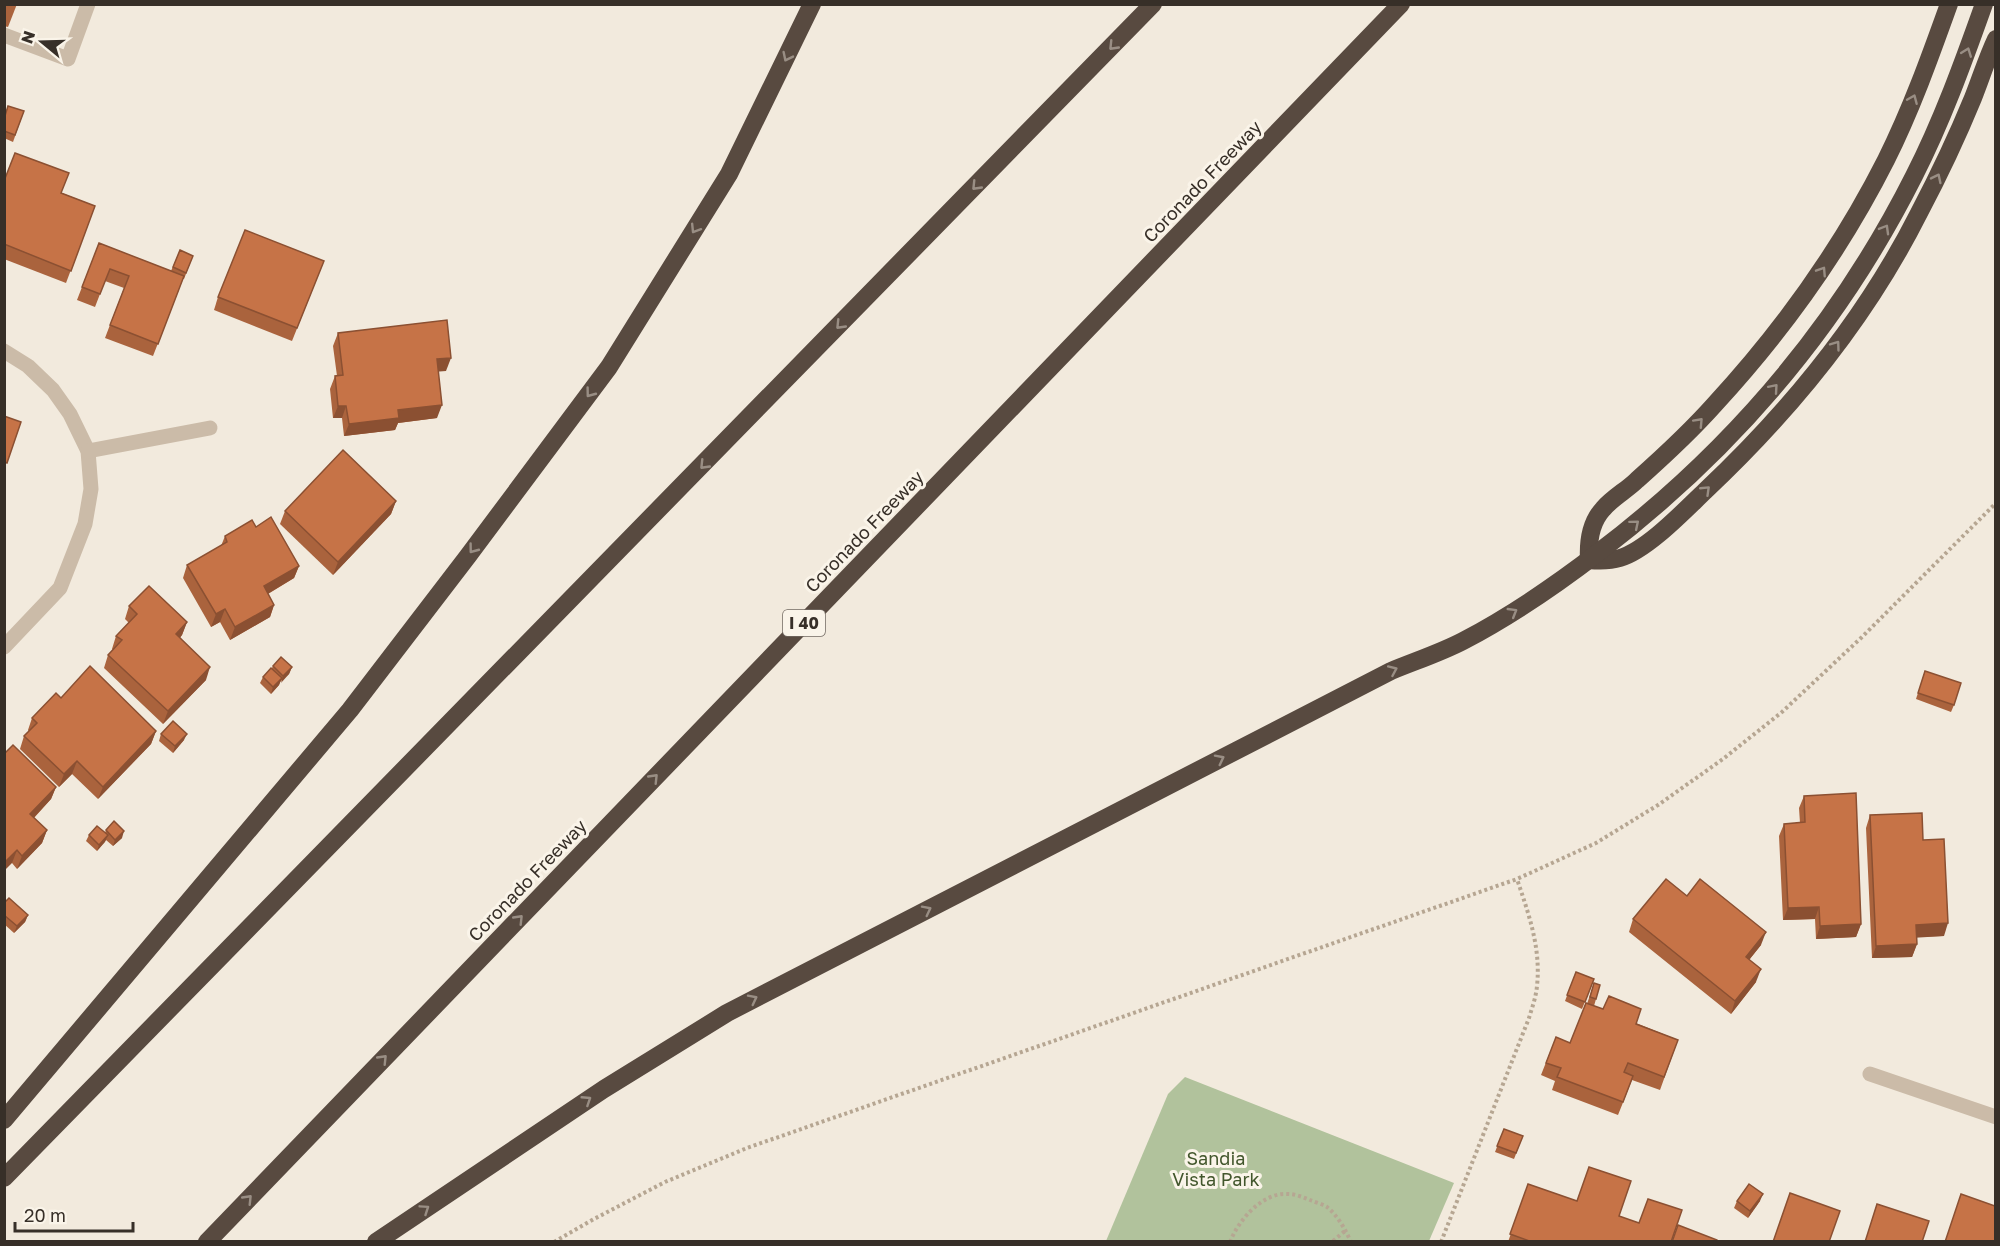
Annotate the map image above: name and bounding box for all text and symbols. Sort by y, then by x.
north arrow [12,12,72,72]
text: N [16,28,39,46]
one-way arrow [1109,39,1120,50]
one-way arrow [1959,47,1972,57]
one-way arrow [782,51,794,62]
one-way arrow [1906,94,1918,105]
street label: Coronado Freeway [1138,116,1266,246]
one-way arrow [1929,174,1941,185]
one-way arrow [973,178,984,189]
one-way arrow [690,223,702,233]
one-way arrow [1878,225,1890,235]
one-way arrow [1815,266,1826,277]
one-way arrow [837,318,848,329]
one-way arrow [1829,340,1840,351]
one-way arrow [1767,384,1778,395]
one-way arrow [586,387,597,398]
one-way arrow [1692,418,1703,428]
one-way arrow [700,457,711,468]
street label: Coronado Freeway [800,466,928,596]
one-way arrow [1700,486,1710,497]
one-way arrow [1628,521,1639,532]
one-way arrow [469,543,480,554]
one-way arrow [1507,607,1517,619]
road number: I 40 [783,610,825,636]
one-way arrow [1387,666,1398,678]
one-way arrow [1213,755,1224,766]
one-way arrow [647,775,658,786]
street label: Coronado Freeway [463,815,591,945]
one-way arrow [920,905,931,917]
one-way arrow [512,915,523,925]
one-way arrow [747,995,758,1006]
one-way arrow [376,1056,387,1067]
one-way arrow [581,1096,591,1108]
park label: Sandia Vista Park [1172,1147,1260,1190]
scale bar [15,1195,134,1233]
one-way arrow [241,1196,252,1206]
text: 20 m [24,1204,66,1226]
one-way arrow [418,1205,429,1216]

